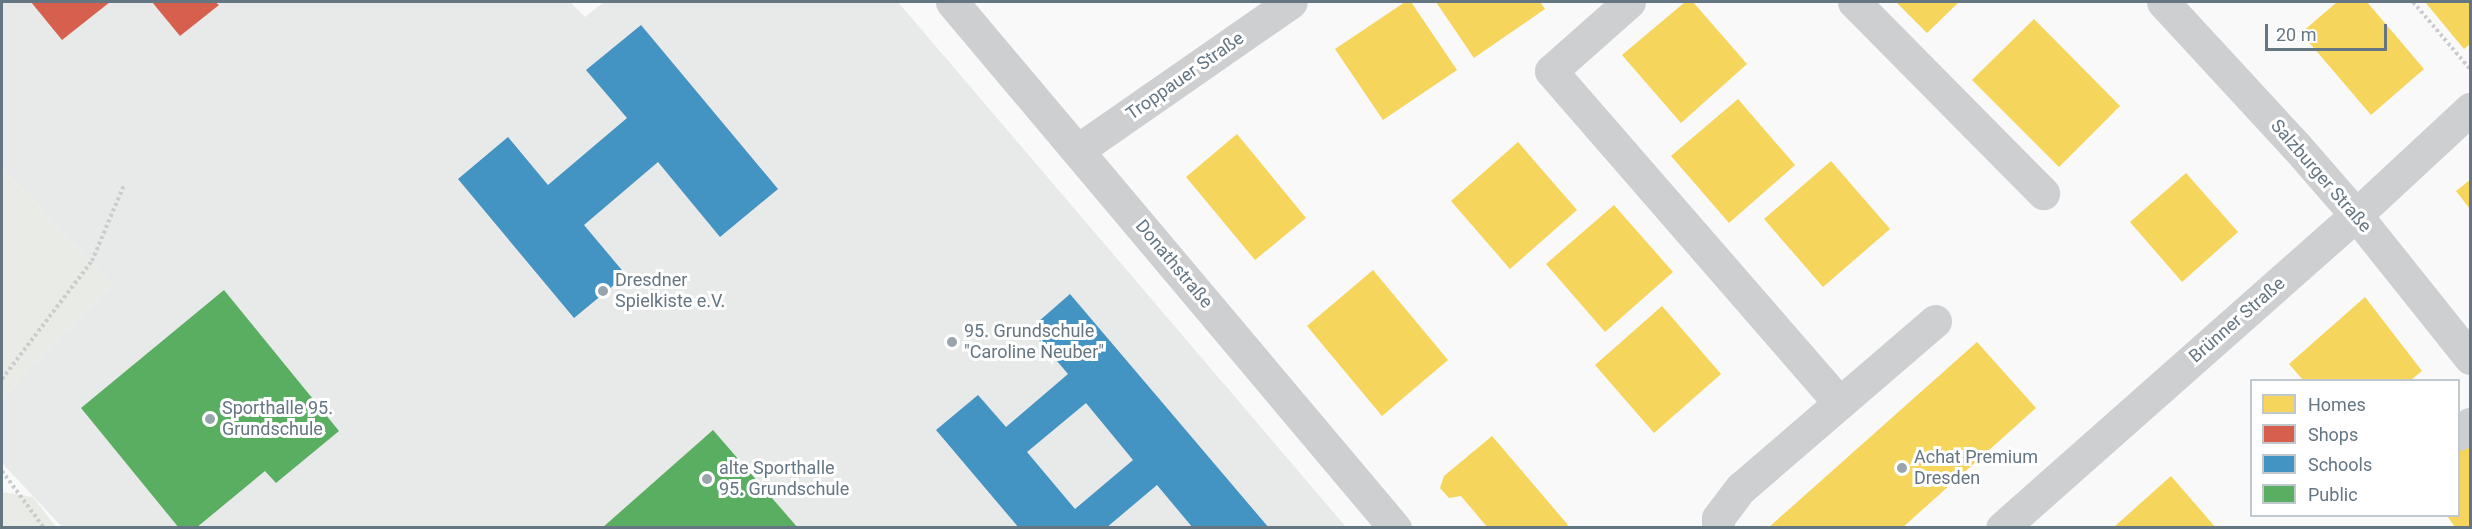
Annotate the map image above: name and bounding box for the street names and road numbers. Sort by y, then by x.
street label: Troppauer Straße [1122,27,1248,125]
street label: Salzburger Straße [2266,115,2376,237]
street label: Donathstraße [1131,215,1217,313]
street label: Brünner Straße [2185,273,2289,367]

